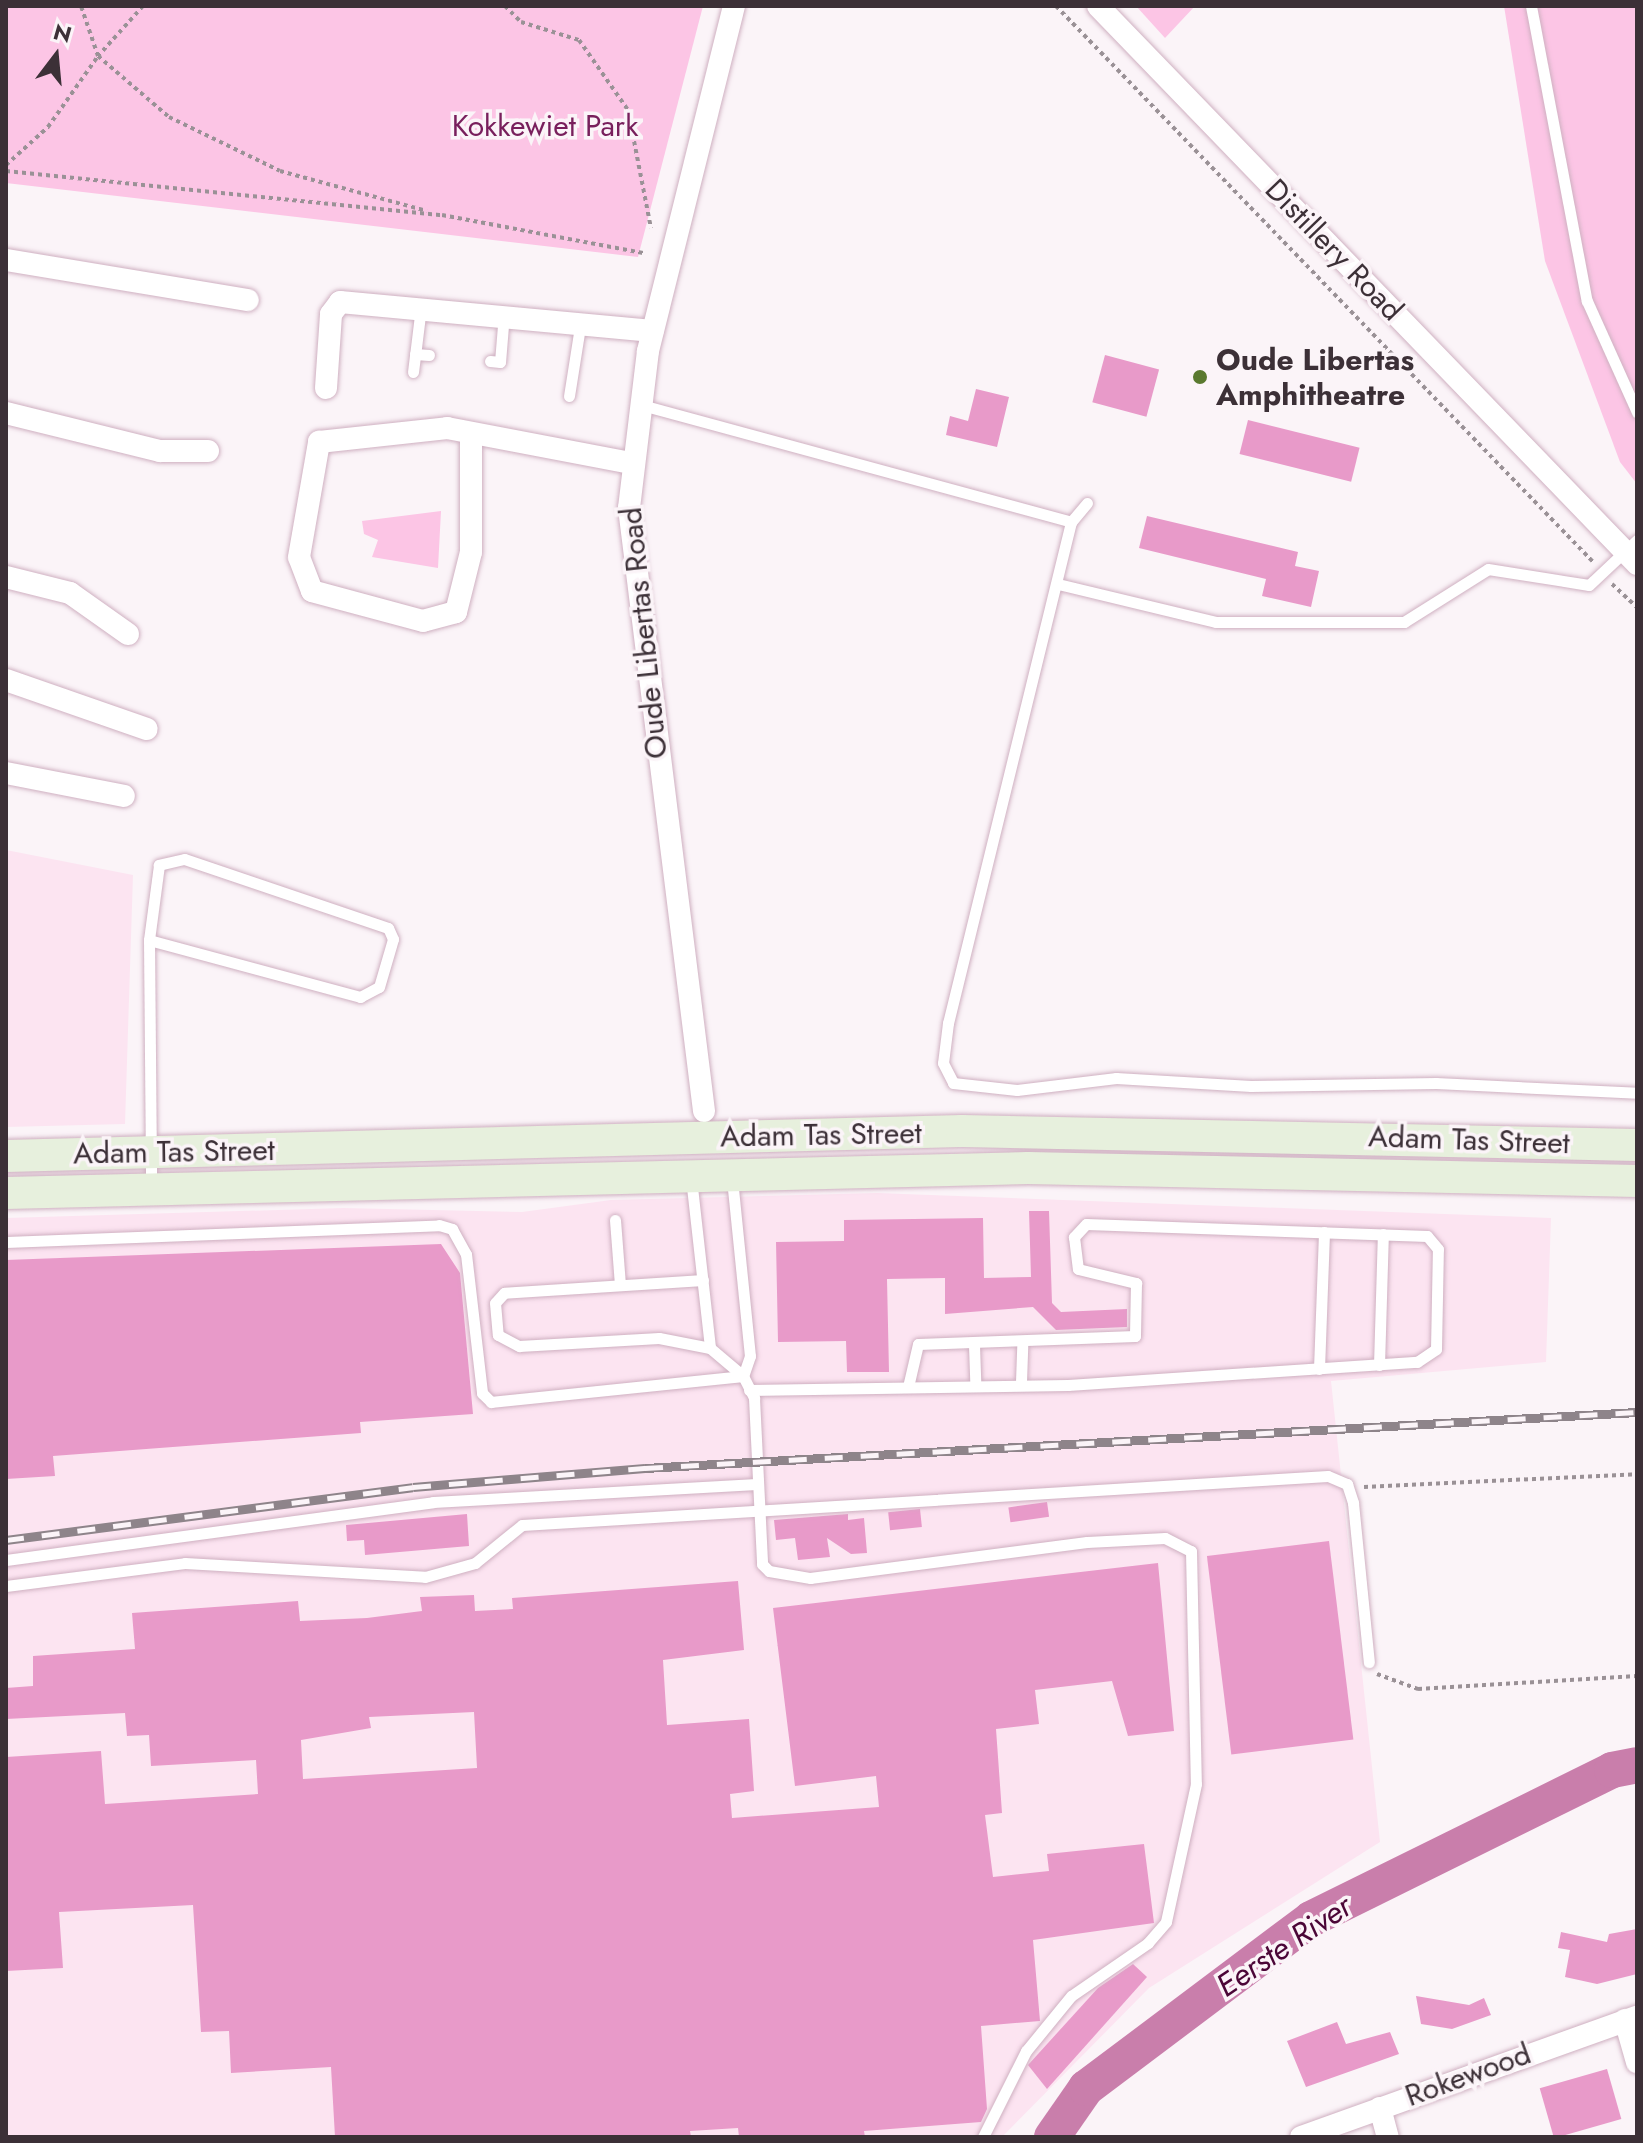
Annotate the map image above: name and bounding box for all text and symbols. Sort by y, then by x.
text: N [50,15,75,51]
north arrow [16,16,96,96]
park label: Kokkewiet Park [452,108,638,144]
street label: Distillery Road [1258,172,1410,328]
place label: Oude Libertas Amphitheatre [1216,342,1414,412]
marker: Oude Libertas Amphitheatre [1191,368,1209,386]
street label: Oude Libertas Road [613,506,675,760]
street label: Adam Tas Street [720,1115,922,1155]
street label: Adam Tas Street [1368,1118,1570,1162]
street label: Adam Tas Street [73,1132,275,1172]
water label: Eerste River [1209,1887,1359,2005]
street label: Rokewood [1400,2036,1536,2114]

